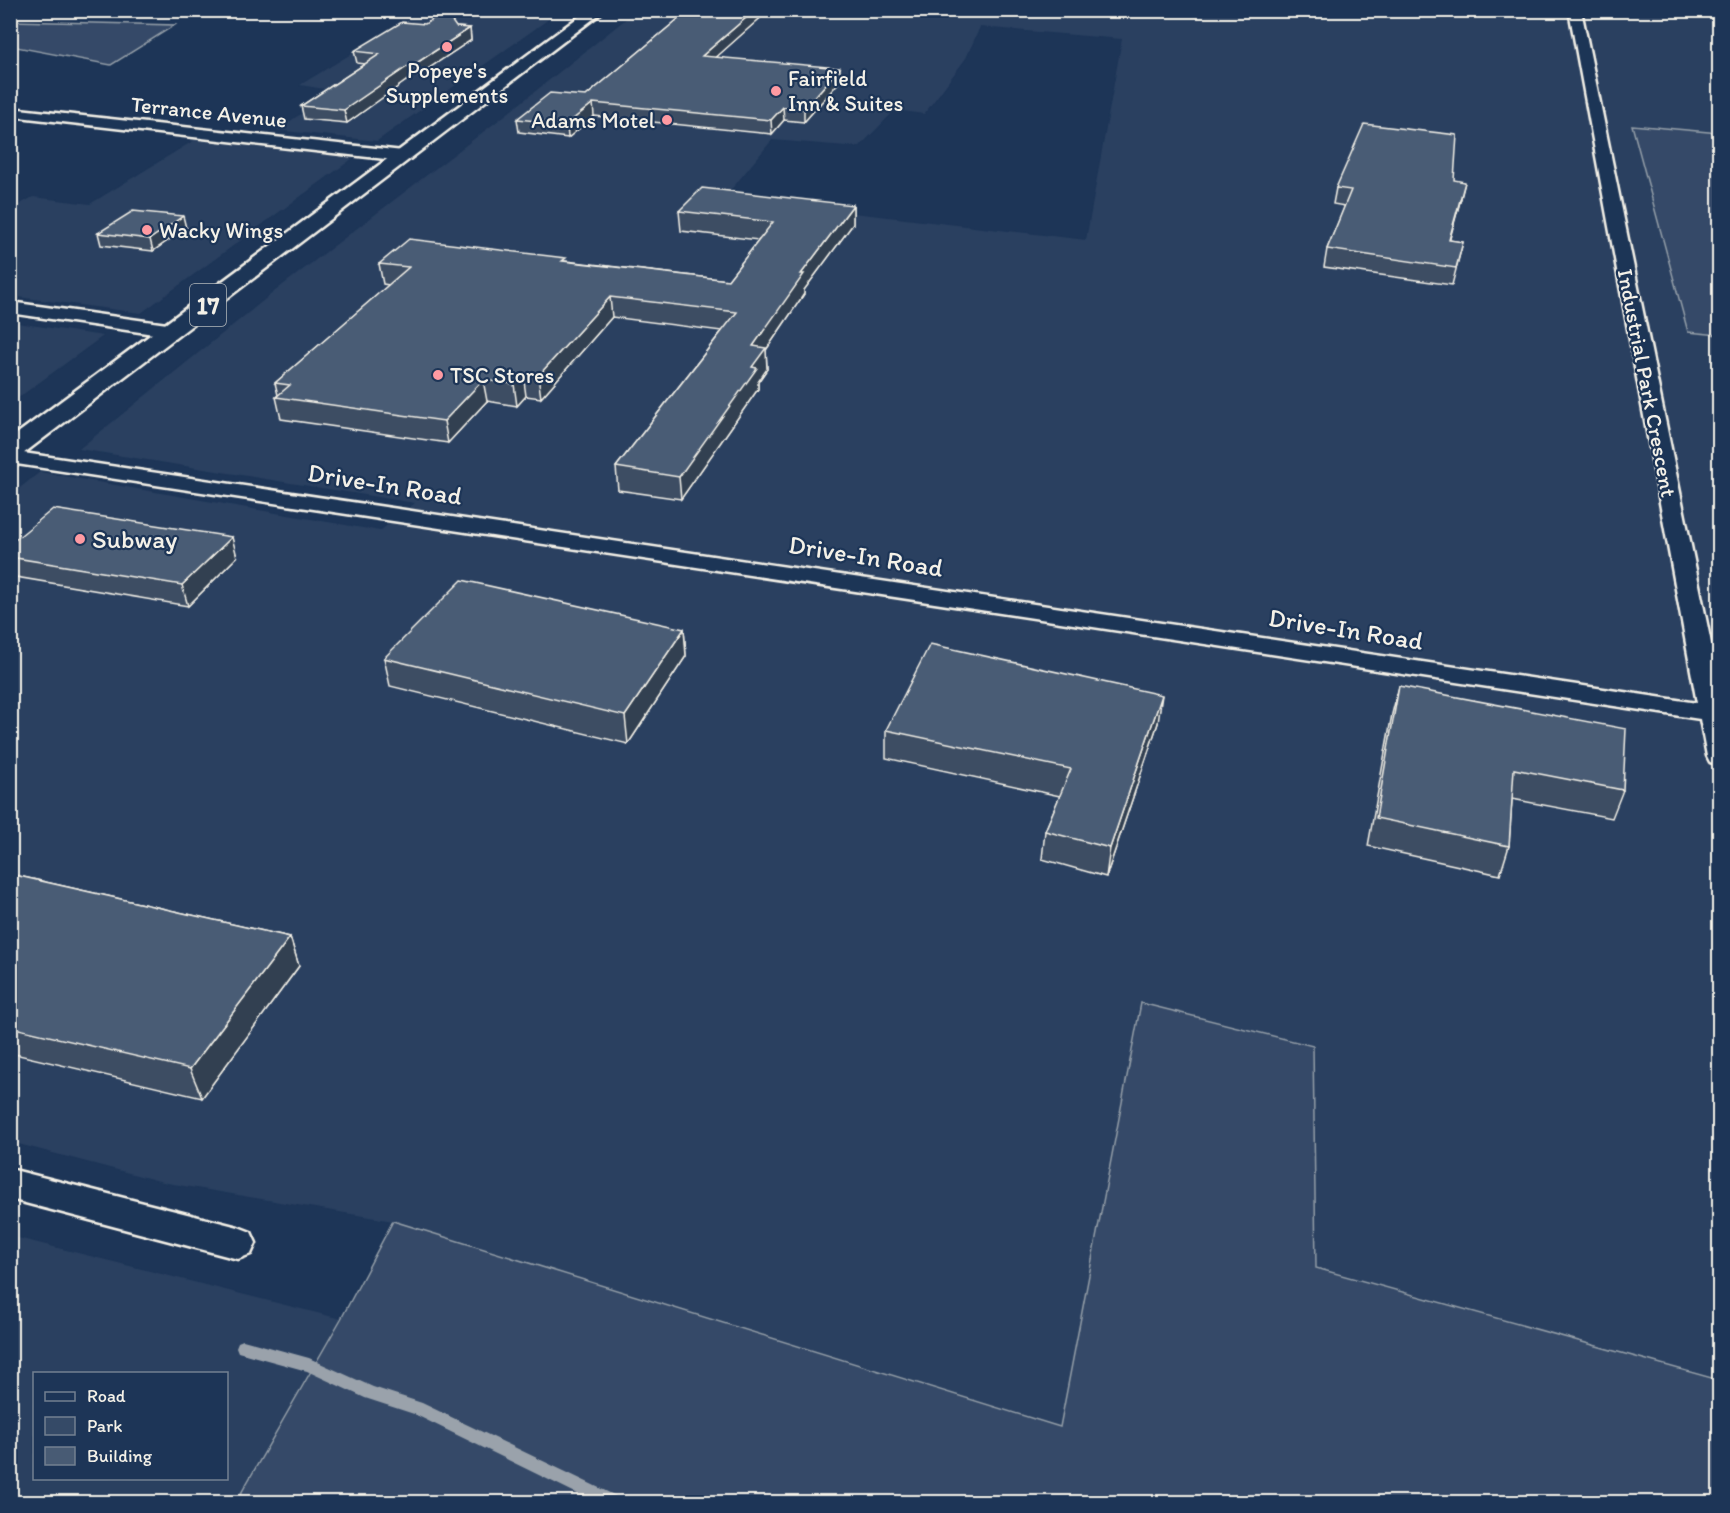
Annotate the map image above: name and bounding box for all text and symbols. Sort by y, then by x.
marker: Popeye's Supplements [440,40,454,54]
place label: Popeye's Supplements [386,57,508,109]
place label: Fairfield Inn & Suites [788,65,903,117]
marker: Fairfield Inn & Suites [769,84,783,98]
street label: Terrance Avenue [130,90,288,134]
place label: Adams Motel [531,107,655,134]
marker: Adams Motel [660,113,674,127]
place label: Wacky Wings [159,217,283,244]
marker: Wacky Wings [140,223,154,237]
street label: Industrial Park Crescent [1612,267,1682,499]
road number: 17 [190,284,226,326]
place label: TSC Stores [450,362,554,389]
marker: TSC Stores [431,368,445,382]
street label: Drive-In Road [305,456,465,512]
place label: Subway [92,523,177,555]
street label: Drive-In Road [786,528,946,584]
marker: Subway [73,532,87,546]
street label: Drive-In Road [1266,601,1426,657]
legend [33,1372,228,1480]
text: Road [87,1385,126,1407]
text: Park [87,1415,122,1437]
text: Building [87,1445,153,1467]

